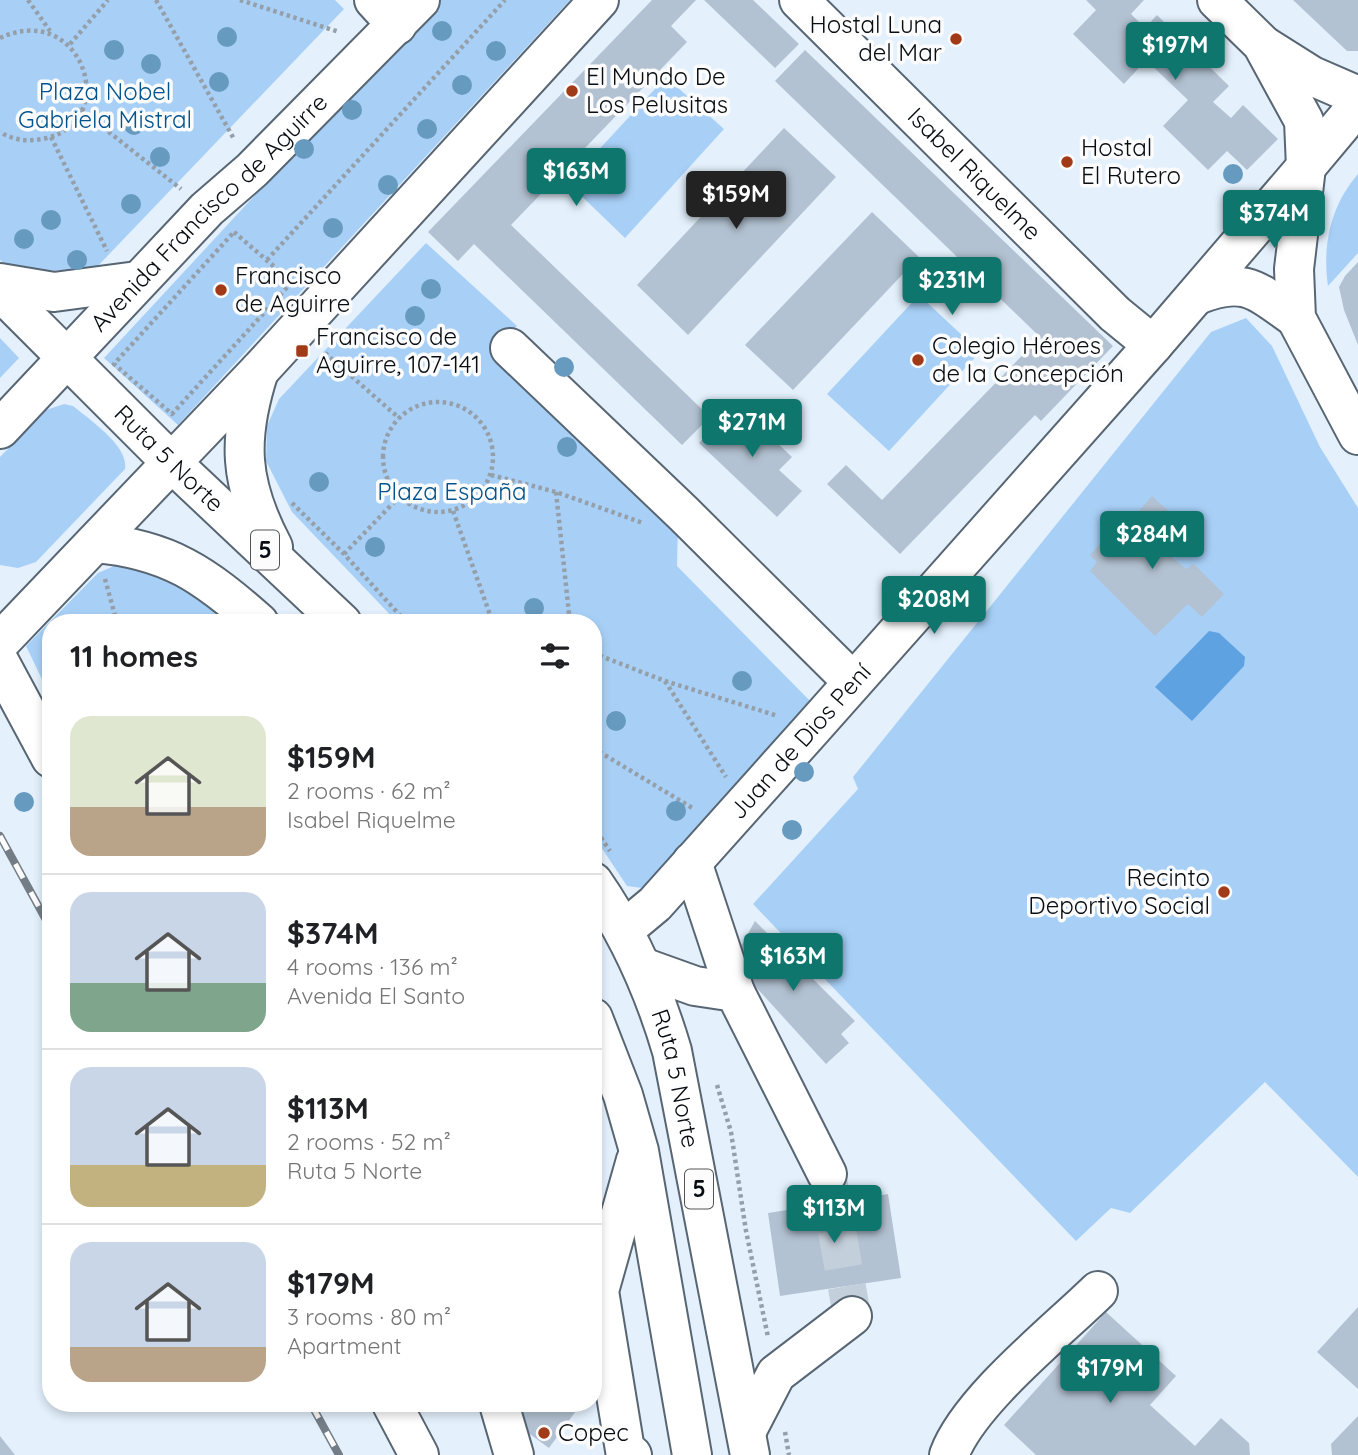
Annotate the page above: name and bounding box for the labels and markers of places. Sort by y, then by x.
place label: Hostal Luna del Mar [809,9,942,67]
pin: $197M [1126,22,1224,82]
marker: Hostal Luna del Mar [948,31,964,47]
place label: El Mundo De Los Pelusitas [586,61,728,119]
marker: El Mundo De Los Pelusitas [564,83,580,99]
place label: Hostal El Rutero [1081,132,1181,190]
pin: $163M [527,148,625,208]
marker: Hostal El Rutero [1059,154,1075,170]
pin: $159M [687,172,785,231]
pin: $374M [1225,190,1323,250]
pin: $231M [903,258,1001,317]
place label: Francisco de Aguirre [235,262,350,318]
marker: Francisco de Aguirre [213,282,229,298]
place label: Francisco de Aguirre, 107-141 [316,321,480,379]
place label: Colegio Héroes de la Concepción [932,330,1124,388]
marker: Francisco de Aguirre, 107-141 [294,343,310,359]
marker: Colegio Héroes de la Concepción [910,352,926,368]
pin: $271M [703,400,801,459]
pin: $284M [1103,512,1201,571]
pin: $208M [885,576,983,636]
place label: Recinto Deportivo Social [1028,862,1210,920]
marker: Recinto Deportivo Social [1216,884,1232,900]
pin: $163M [744,934,842,993]
pin: $113M [785,1186,883,1245]
pin: $179M [1061,1346,1159,1405]
place label: Copec [558,1417,629,1447]
marker: Copec [536,1425,552,1441]

